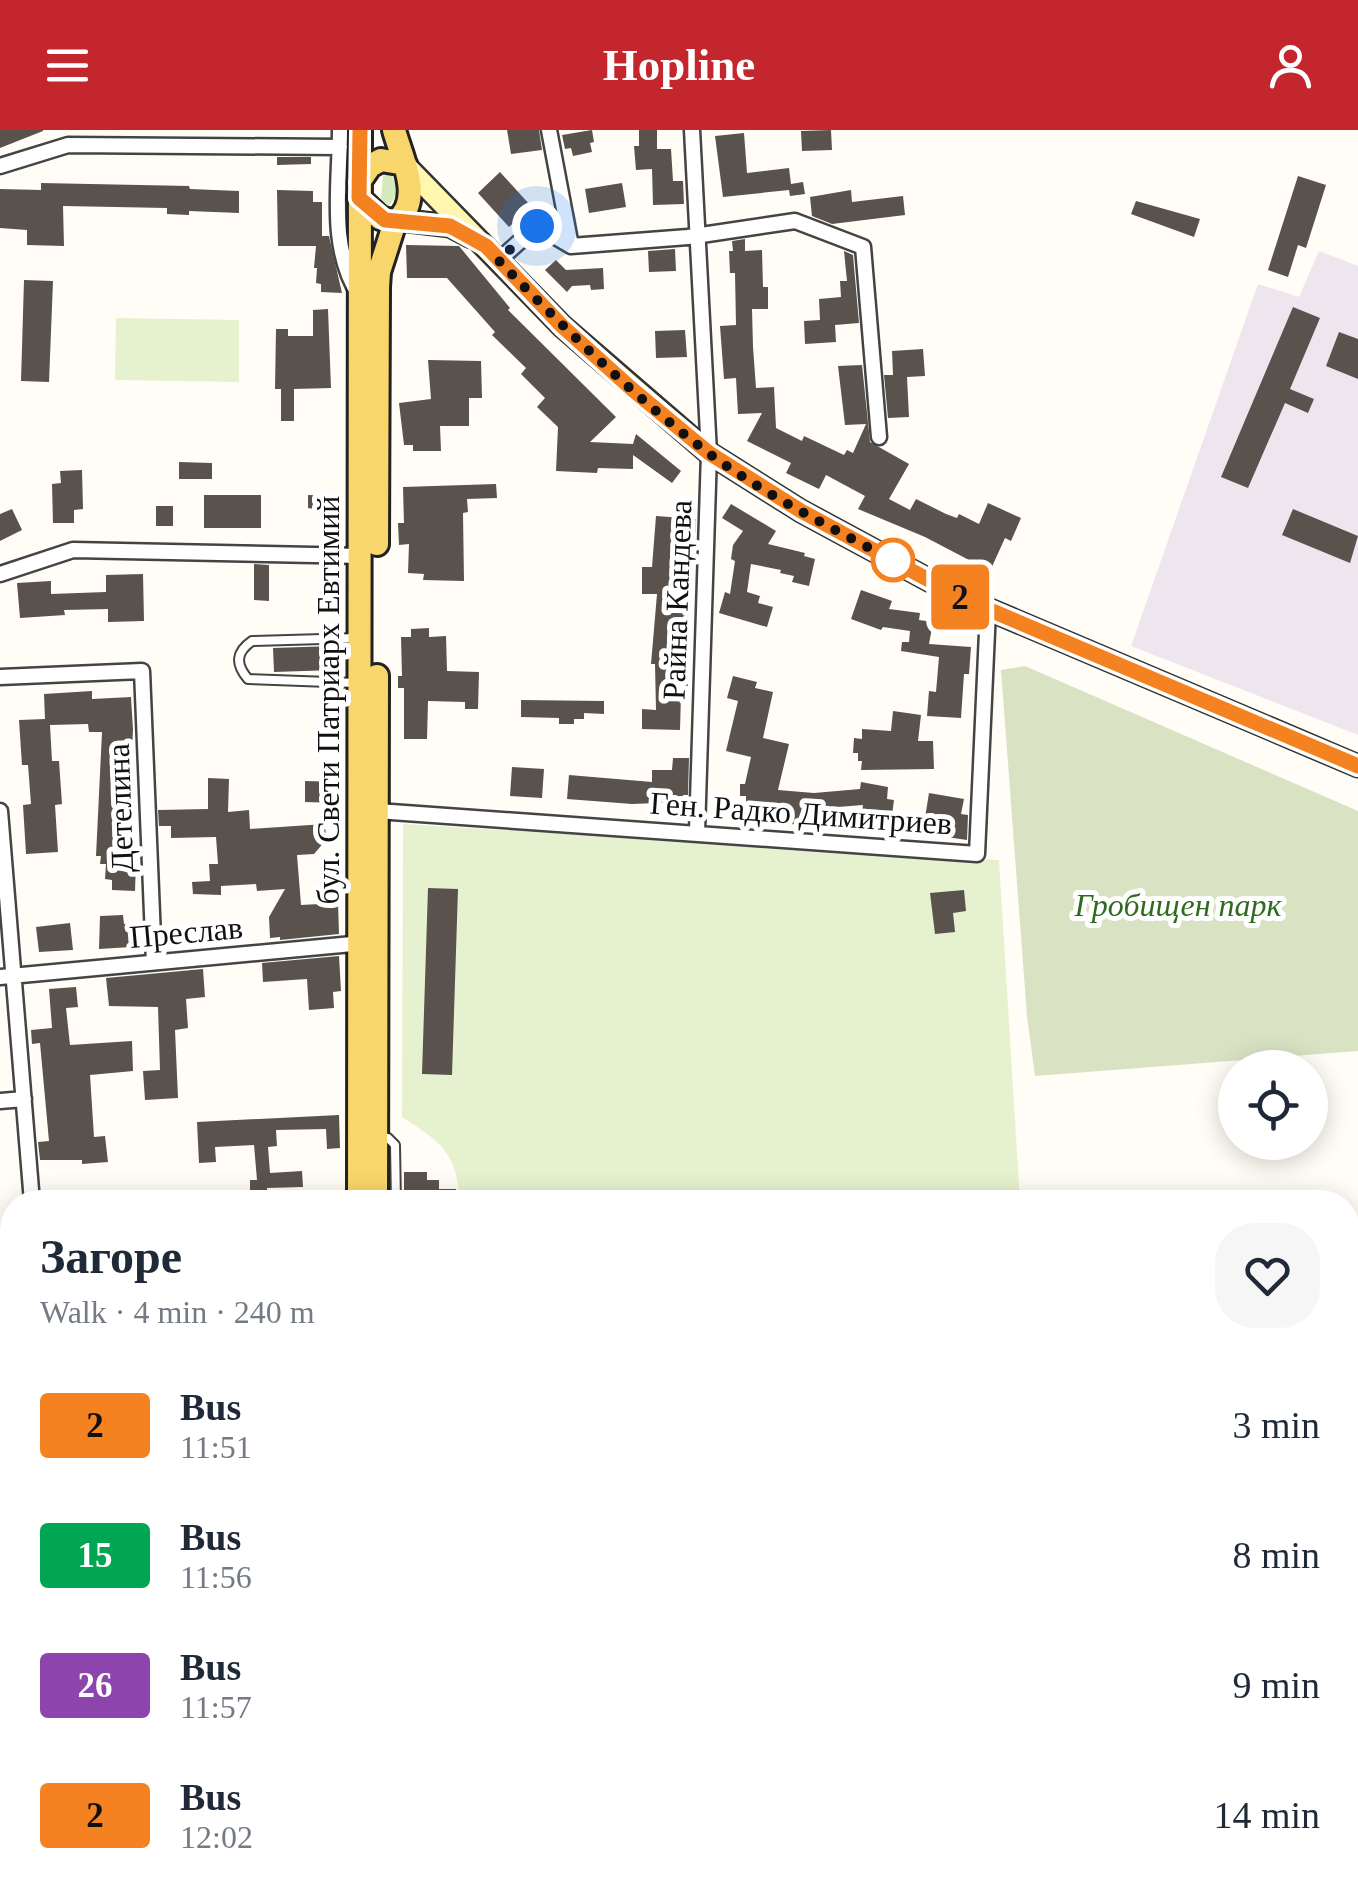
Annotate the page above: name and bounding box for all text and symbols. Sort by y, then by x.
icon: menu [40,38,95,93]
icon: person [1263,38,1318,93]
text: Hopline [603,40,755,90]
your location [512,201,562,251]
street label: бул. Свети Патриарх Евтимий [310,496,346,904]
street label: Райна Кандева [656,499,698,701]
unlabelled marker [872,539,914,581]
line badge: 2 [928,564,992,630]
text: 2 [951,578,969,617]
street label: Детелина [100,743,140,873]
street label: Ген. Радко Димитриев [649,784,953,842]
park label: Гробищен парк [1074,887,1283,923]
street label: Преслав [128,909,244,955]
map controls [1218,1050,1328,1160]
button: locate [1218,1050,1328,1160]
button: heart [1215,1223,1320,1328]
text: Загоре [40,1230,182,1283]
text: Walk · 4 min · 240 m [40,1294,315,1330]
text: Bus [180,1386,241,1428]
text: 3 min [1232,1404,1320,1446]
text: 2 [86,1406,104,1445]
text: 11:51 [180,1429,252,1465]
text: Bus [180,1516,241,1558]
text: 8 min [1232,1534,1320,1576]
text: 15 [78,1536,113,1575]
text: 11:56 [180,1559,252,1595]
text: Bus [180,1646,241,1688]
text: 9 min [1232,1664,1320,1706]
text: 26 [78,1666,113,1705]
text: 11:57 [180,1689,252,1725]
text: Bus [180,1776,241,1818]
text: 14 min [1213,1794,1320,1836]
text: 2 [86,1796,104,1835]
text: 12:02 [180,1819,253,1855]

